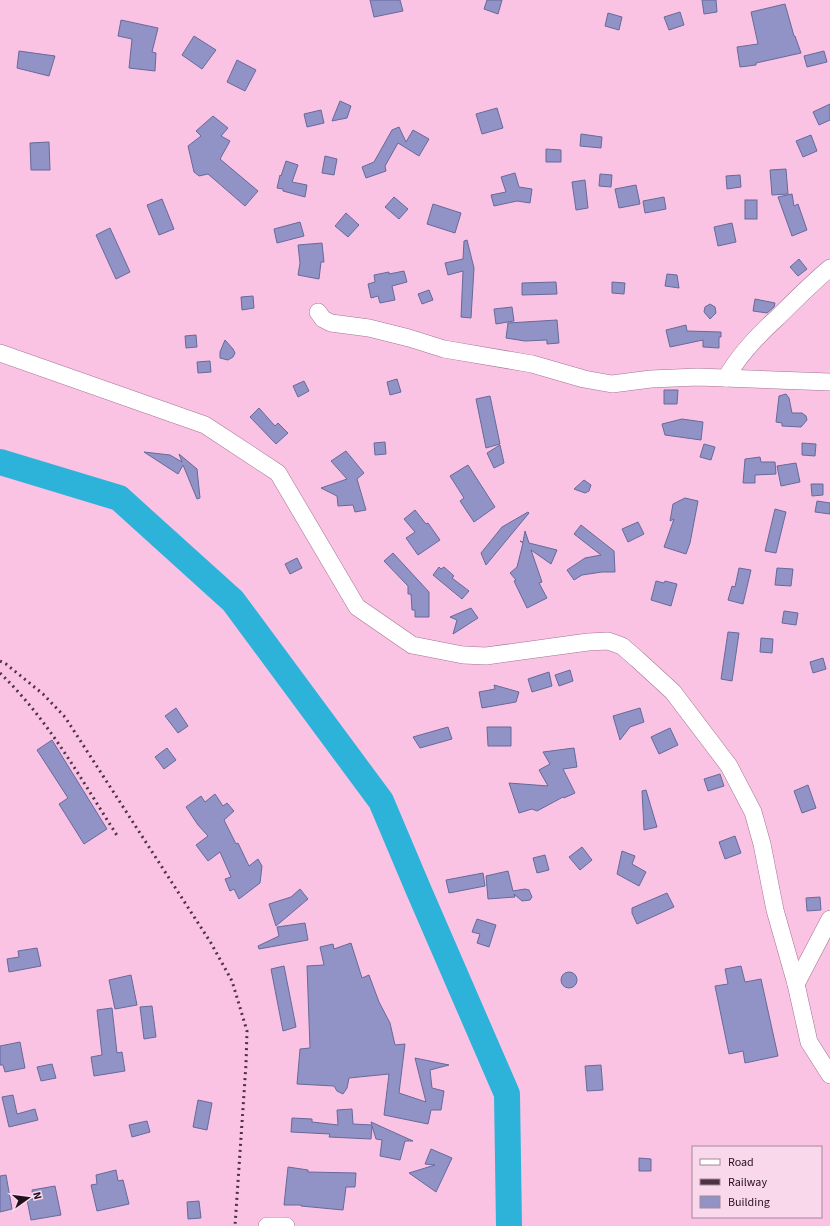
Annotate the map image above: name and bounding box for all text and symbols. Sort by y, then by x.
legend [692,1146,822,1218]
text: Road [728,1154,754,1171]
text: Railway [728,1174,767,1191]
north arrow [8,1178,48,1218]
text: N [29,1190,45,1201]
text: Building [728,1194,770,1211]

